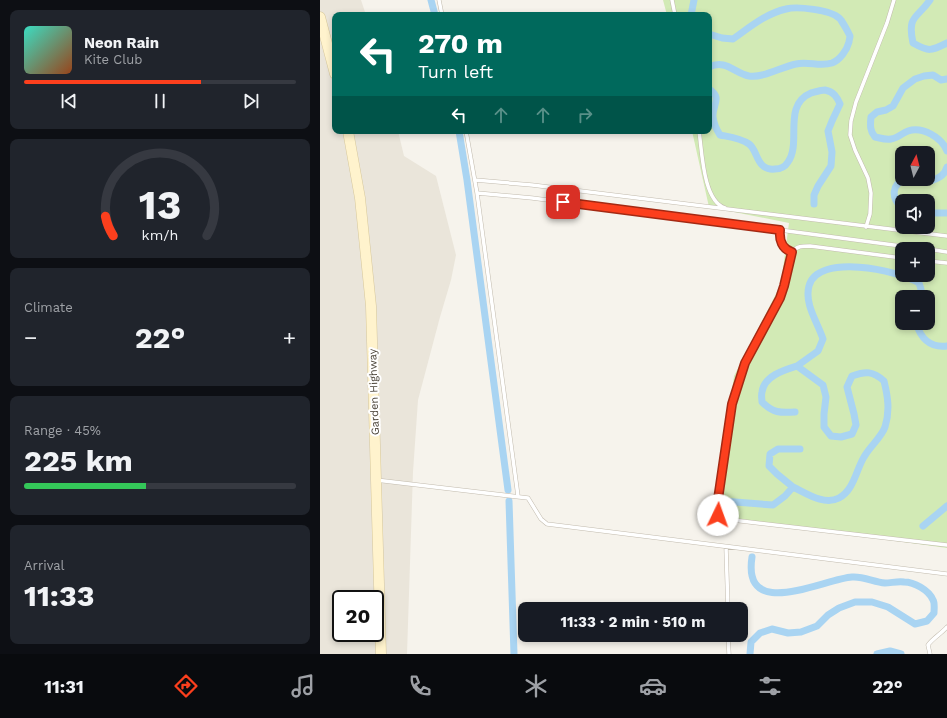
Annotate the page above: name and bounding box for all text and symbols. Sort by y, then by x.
text: 270 m [418,27,503,60]
icon: left [352,28,404,80]
text: Neon Rain [84,34,159,52]
text: Kite Club [84,52,142,67]
text: Turn left [418,61,493,82]
icon: previous [58,90,80,112]
icon: pause [149,90,171,112]
icon: next [240,90,262,112]
icon: left [448,104,470,126]
icon: ahead [490,104,512,126]
icon: ahead [532,104,554,126]
icon: right [574,104,596,126]
north arrow [895,146,935,186]
map controls [895,146,935,330]
text: 13 [139,180,181,229]
pin [546,185,580,219]
icon: arrive [552,191,574,213]
button: sound [895,194,935,234]
text: km/h [142,227,178,243]
button: + [895,242,935,282]
button: − [895,290,935,330]
text: Climate [24,300,73,315]
text: 22° [135,320,185,355]
text: − [24,325,37,350]
text: + [283,325,296,350]
street label: Garden Highway [366,348,382,435]
text: Range · 45% [24,423,101,438]
text: 225 km [24,443,133,478]
position arrow [697,494,739,536]
text: Arrival [24,558,65,573]
text: 11:33 [24,578,95,613]
speed limit sign: 20 [332,590,384,642]
text: 11:33 · 2 min · 510 m [561,613,705,631]
icon: directions [172,672,200,700]
icon: music [289,672,317,700]
icon: phone [406,672,434,700]
icon: climate [522,672,550,700]
icon: car [639,672,667,700]
icon: filters [756,672,784,700]
text: 11:31 [44,676,84,697]
text: 22° [872,676,903,697]

